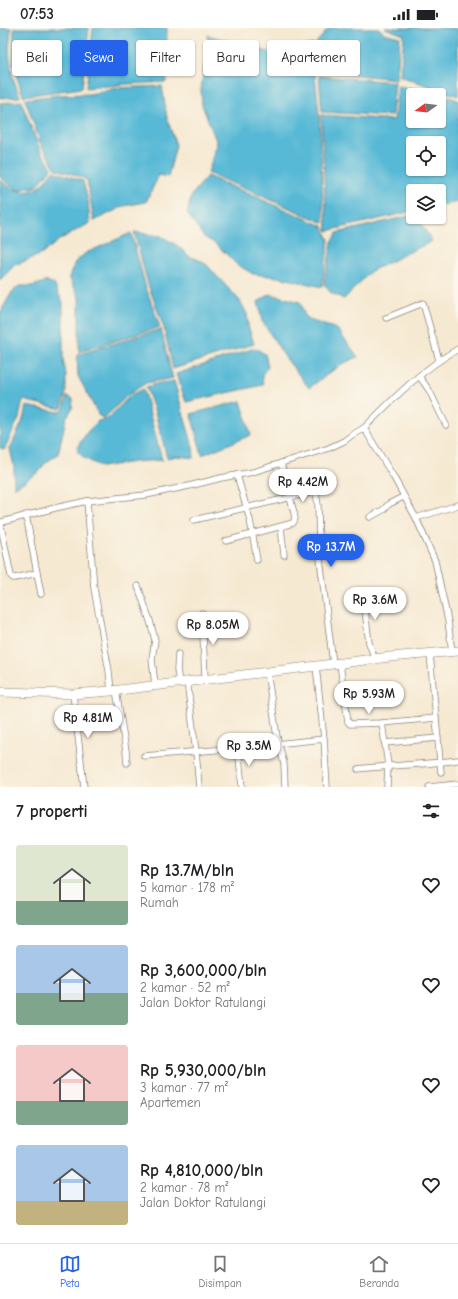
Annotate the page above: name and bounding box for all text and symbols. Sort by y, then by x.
text: 07:53 [20,5,54,23]
chip: Beli [12,40,62,76]
chip: Sewa [70,40,128,76]
chip: Filter [136,40,195,76]
chip: Baru [203,40,259,76]
chip: Apartemen [267,40,360,76]
north arrow [406,88,446,128]
map controls [406,88,446,224]
button: locate [406,136,446,176]
button: layers [406,184,446,224]
pin: Rp 4.42M [262,469,344,503]
text: Rp 4.42M [278,474,328,489]
pin: Rp 13.7M [290,534,372,568]
text: Rp 13.7M [306,539,356,554]
pin: Rp 3.6M [338,587,412,621]
text: Rp 3.6M [352,592,398,607]
pin: Rp 8.05M [172,612,254,646]
text: Rp 8.05M [187,617,239,632]
pin: Rp 5.93M [328,681,410,715]
text: Rp 5.93M [343,686,395,701]
pin: Rp 4.81M [47,705,129,739]
text: Rp 4.81M [63,710,113,725]
pin: Rp 3.5M [212,733,286,767]
text: Rp 3.5M [226,738,272,753]
icon: filters [420,800,442,822]
text: 7 properti [16,802,88,821]
icon: home [48,861,96,909]
text: Rp 13.7M/bln [140,861,234,880]
icon: heart [420,874,442,896]
text: 5 kamar · 178 m² [140,880,234,895]
text: Rumah [140,895,179,910]
icon: home [48,961,96,1009]
text: Rp 3,600,000/bln [140,961,267,980]
icon: heart [420,974,442,996]
text: 2 kamar · 52 m² [140,980,230,995]
text: Jalan Doktor Ratulangi [140,995,266,1010]
icon: home [48,1061,96,1109]
text: Rp 5,930,000/bln [140,1061,266,1080]
icon: heart [420,1074,442,1096]
text: 3 kamar · 77 m² [140,1080,228,1095]
text: Apartemen [140,1095,201,1110]
icon: home [48,1161,96,1209]
text: Rp 4,810,000/bln [140,1161,263,1180]
icon: heart [420,1174,442,1196]
text: 2 kamar · 78 m² [140,1180,229,1195]
text: Jalan Doktor Ratulangi [140,1195,266,1210]
tab: Peta [59,1253,81,1290]
tab: Disimpan [199,1253,242,1290]
tab: Beranda [359,1253,399,1290]

